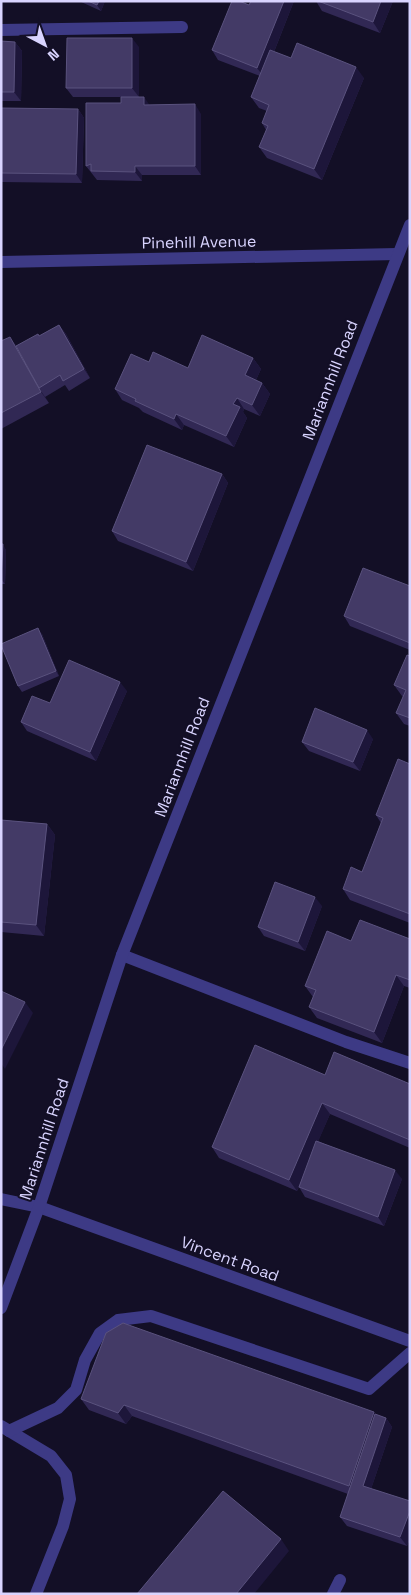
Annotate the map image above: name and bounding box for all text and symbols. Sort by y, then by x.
north arrow [20,20,70,70]
text: N [44,45,63,65]
street label: Pinehill Avenue [141,230,257,254]
street label: Mariannhill Road [297,317,363,443]
street label: Mariannhill Road [149,694,215,820]
street label: Mariannhill Road [14,1075,74,1203]
street label: Vincent Road [178,1232,282,1286]

